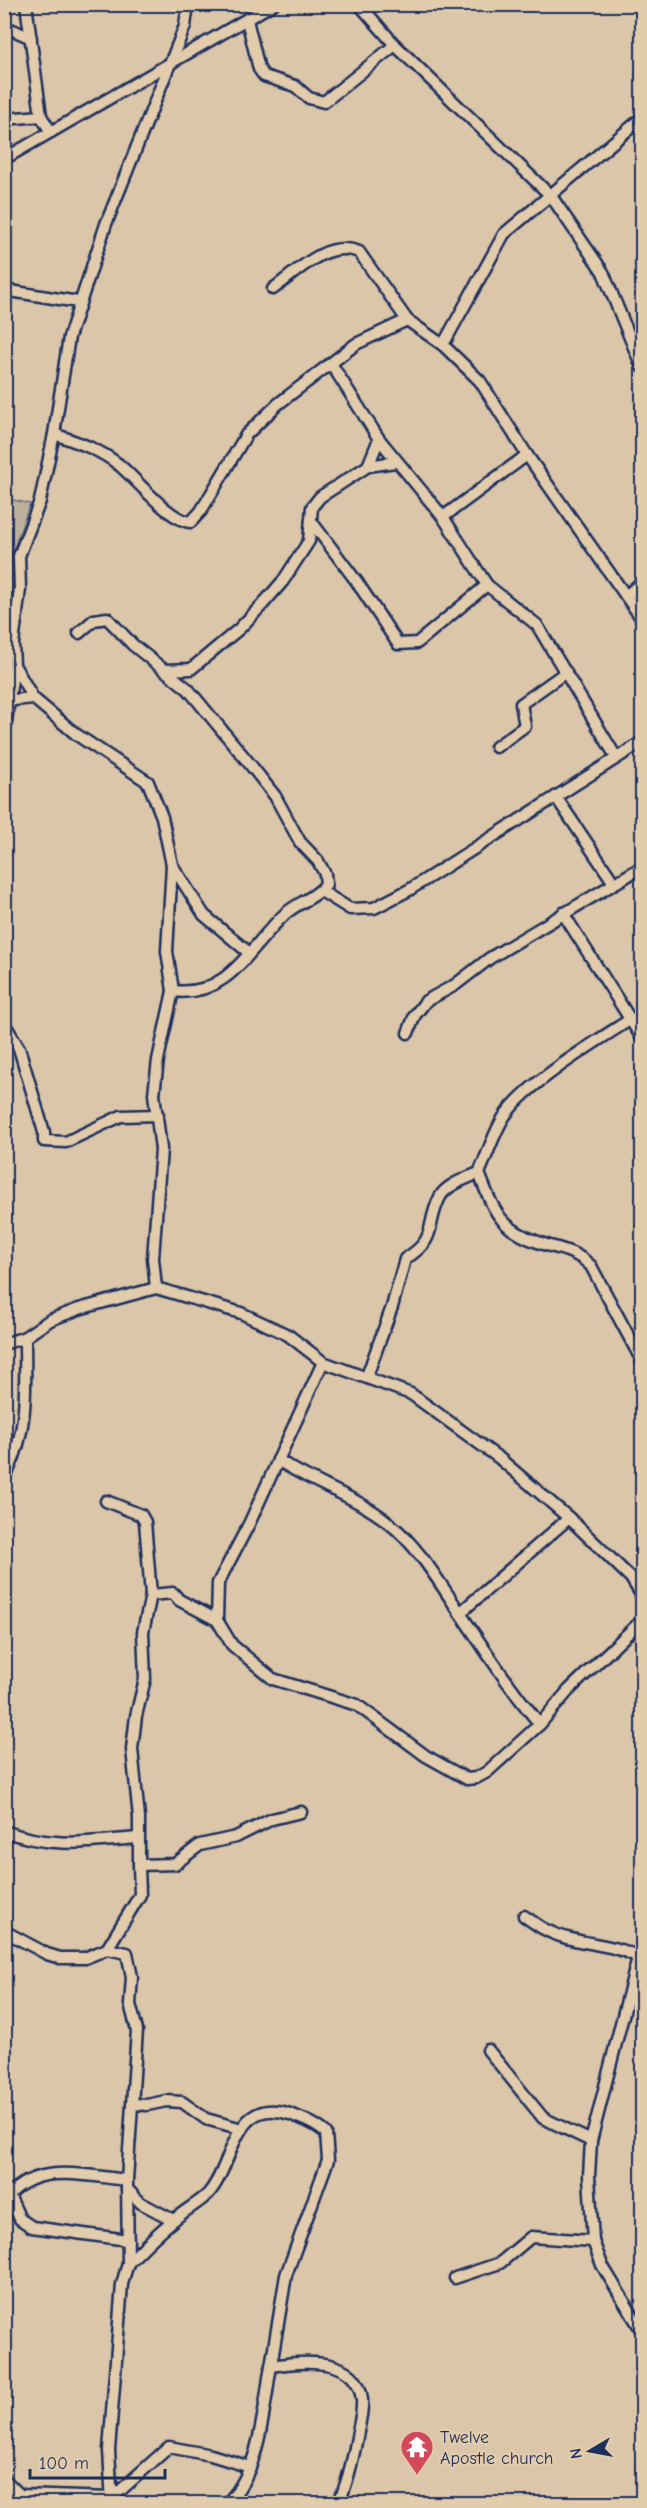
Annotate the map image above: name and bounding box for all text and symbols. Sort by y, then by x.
north arrow [560,2421,620,2481]
place label: Twelve Apostle church [440,2427,553,2469]
temple icon: Twelve Apostle church [399,2429,435,2476]
scale bar [30,2442,165,2480]
text: N [566,2447,586,2460]
text: 100 m [39,2453,89,2474]

